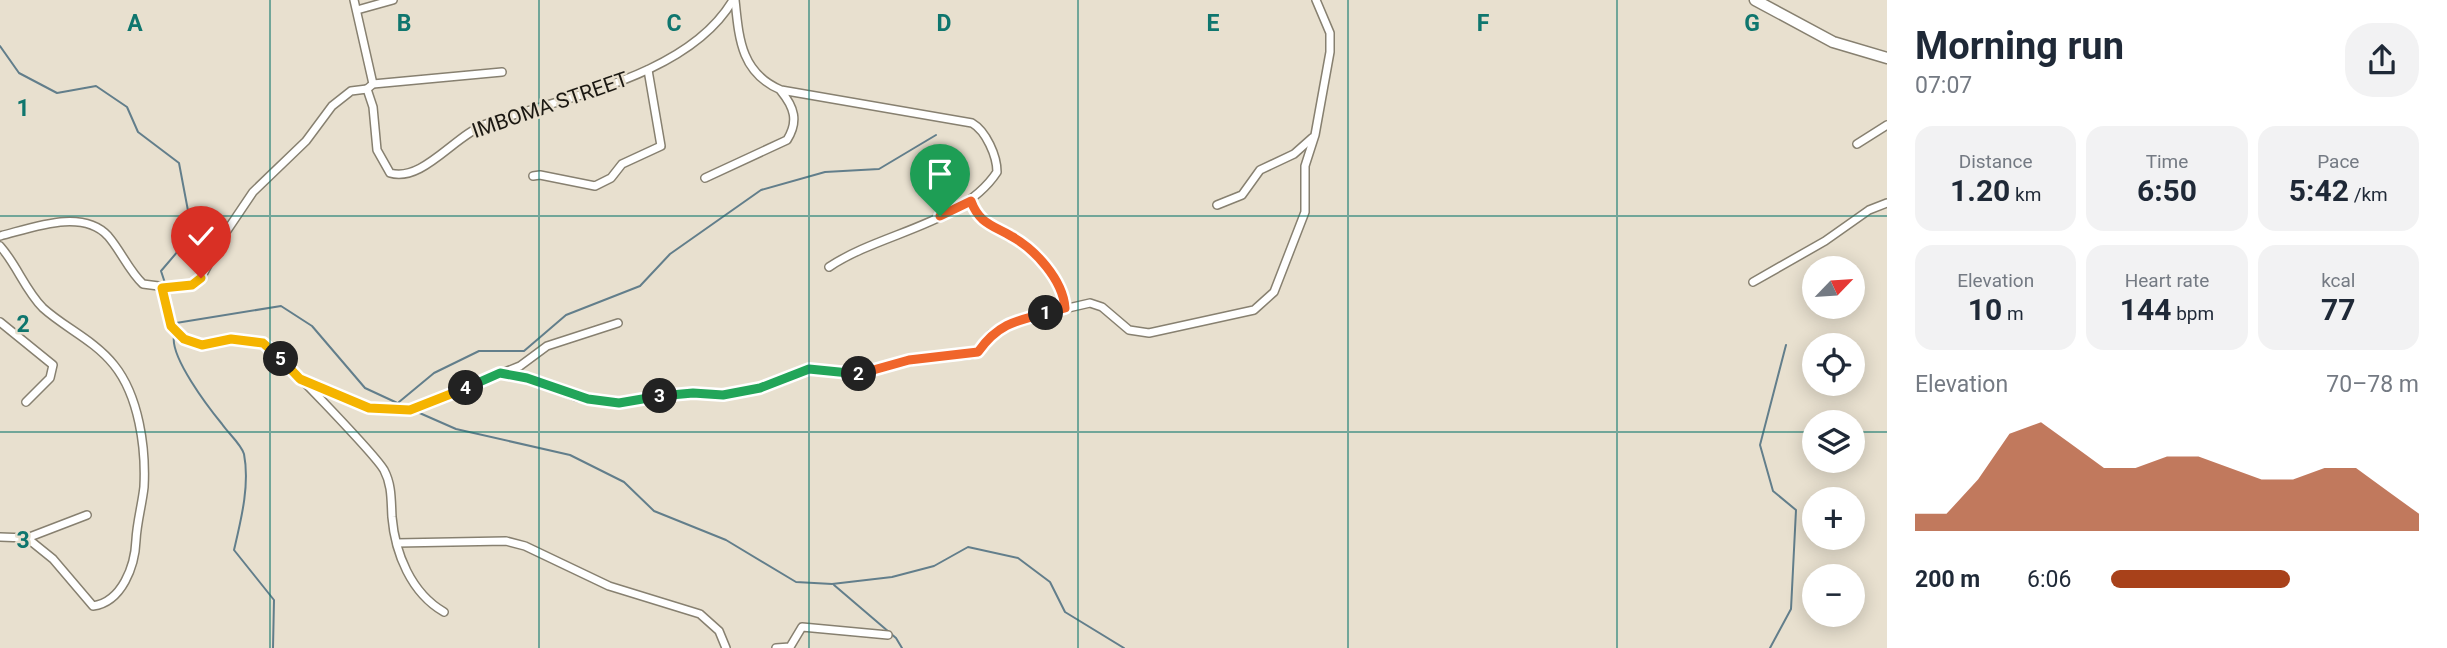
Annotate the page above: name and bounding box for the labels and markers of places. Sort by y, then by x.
pin [910,144,970,216]
pin [171,206,231,278]
pin: 1 [1028,296,1064,330]
pin: 5 [264,342,298,376]
pin: 2 [842,356,876,392]
pin: 4 [448,370,484,406]
pin: 3 [642,378,678,414]

